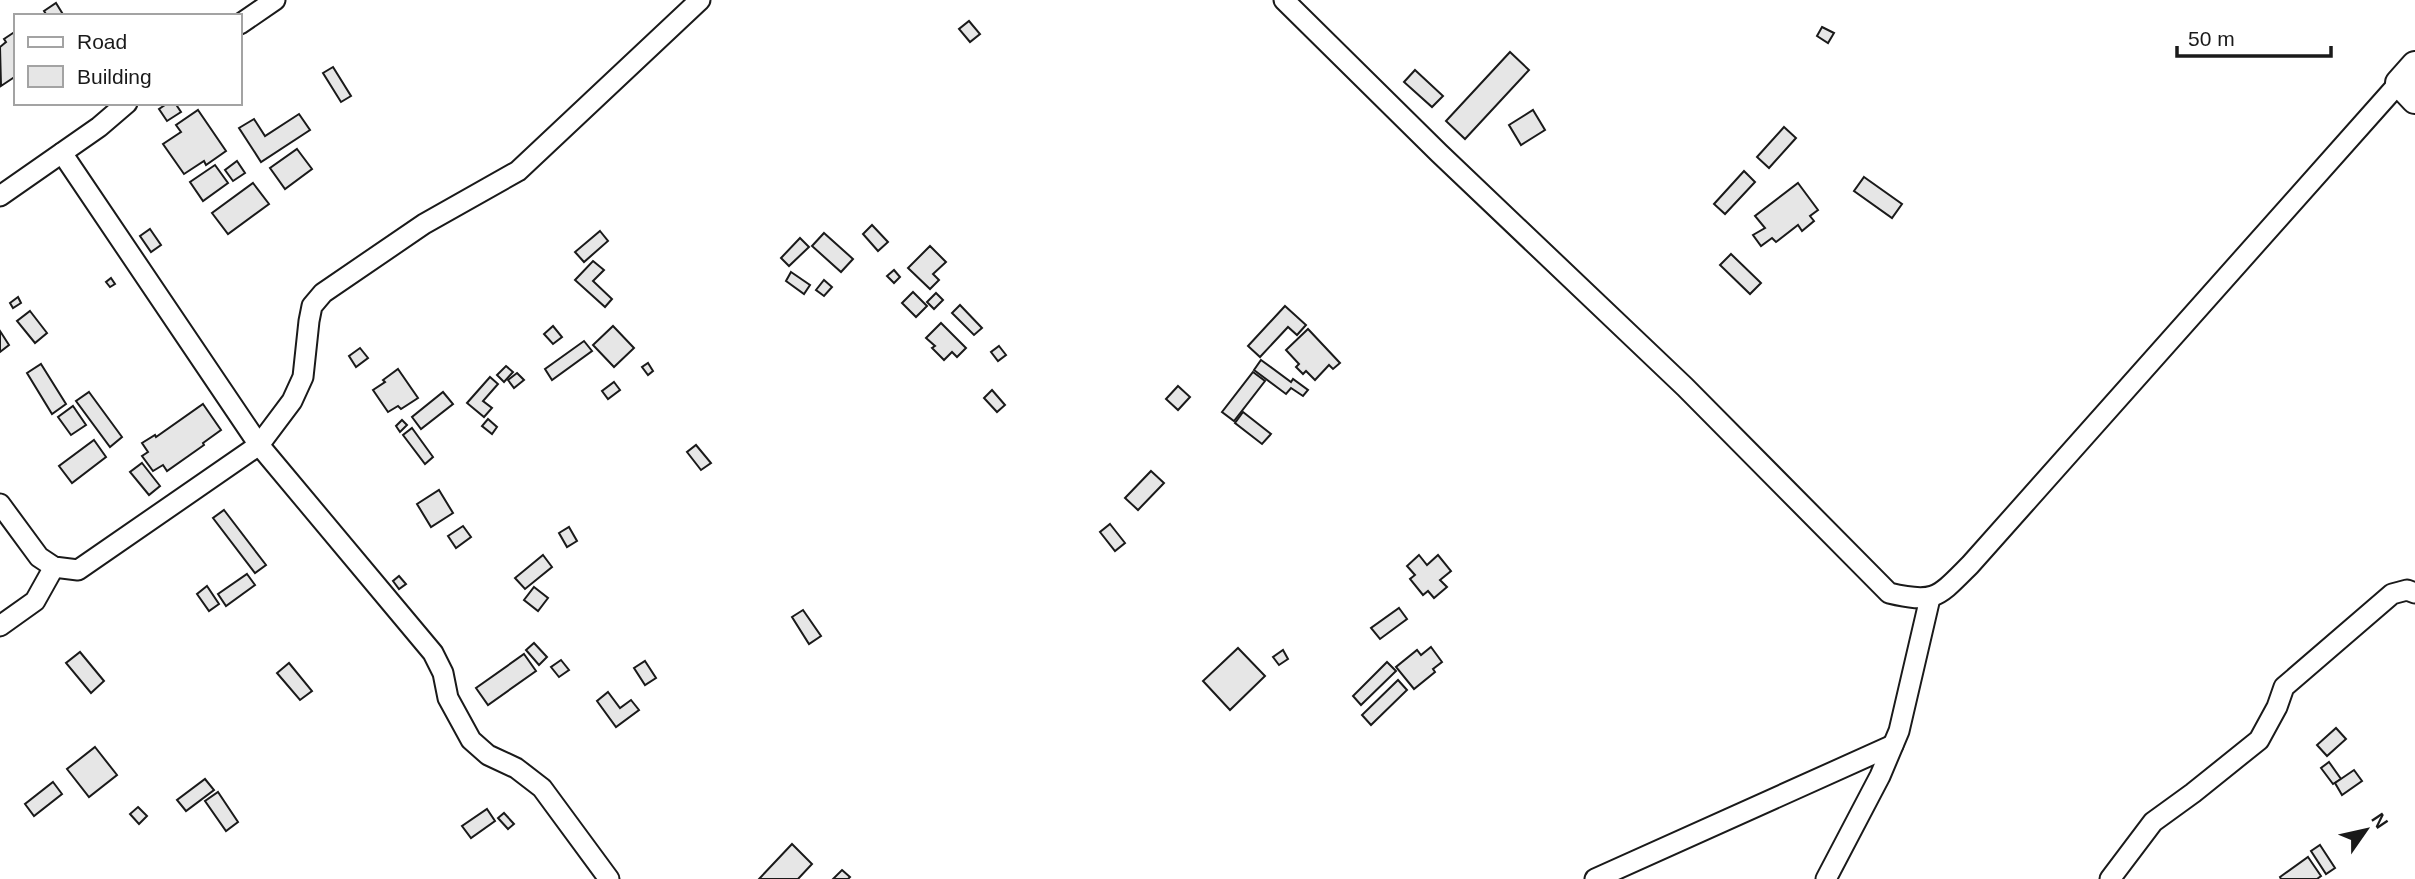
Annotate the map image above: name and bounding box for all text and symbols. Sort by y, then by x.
legend [14,14,242,105]
scale bar [2177,14,2331,58]
text: 50 m [2188,27,2235,50]
text: Road [77,30,127,53]
text: Building [77,65,152,88]
north arrow [2331,795,2401,865]
text: N [2367,809,2392,832]

